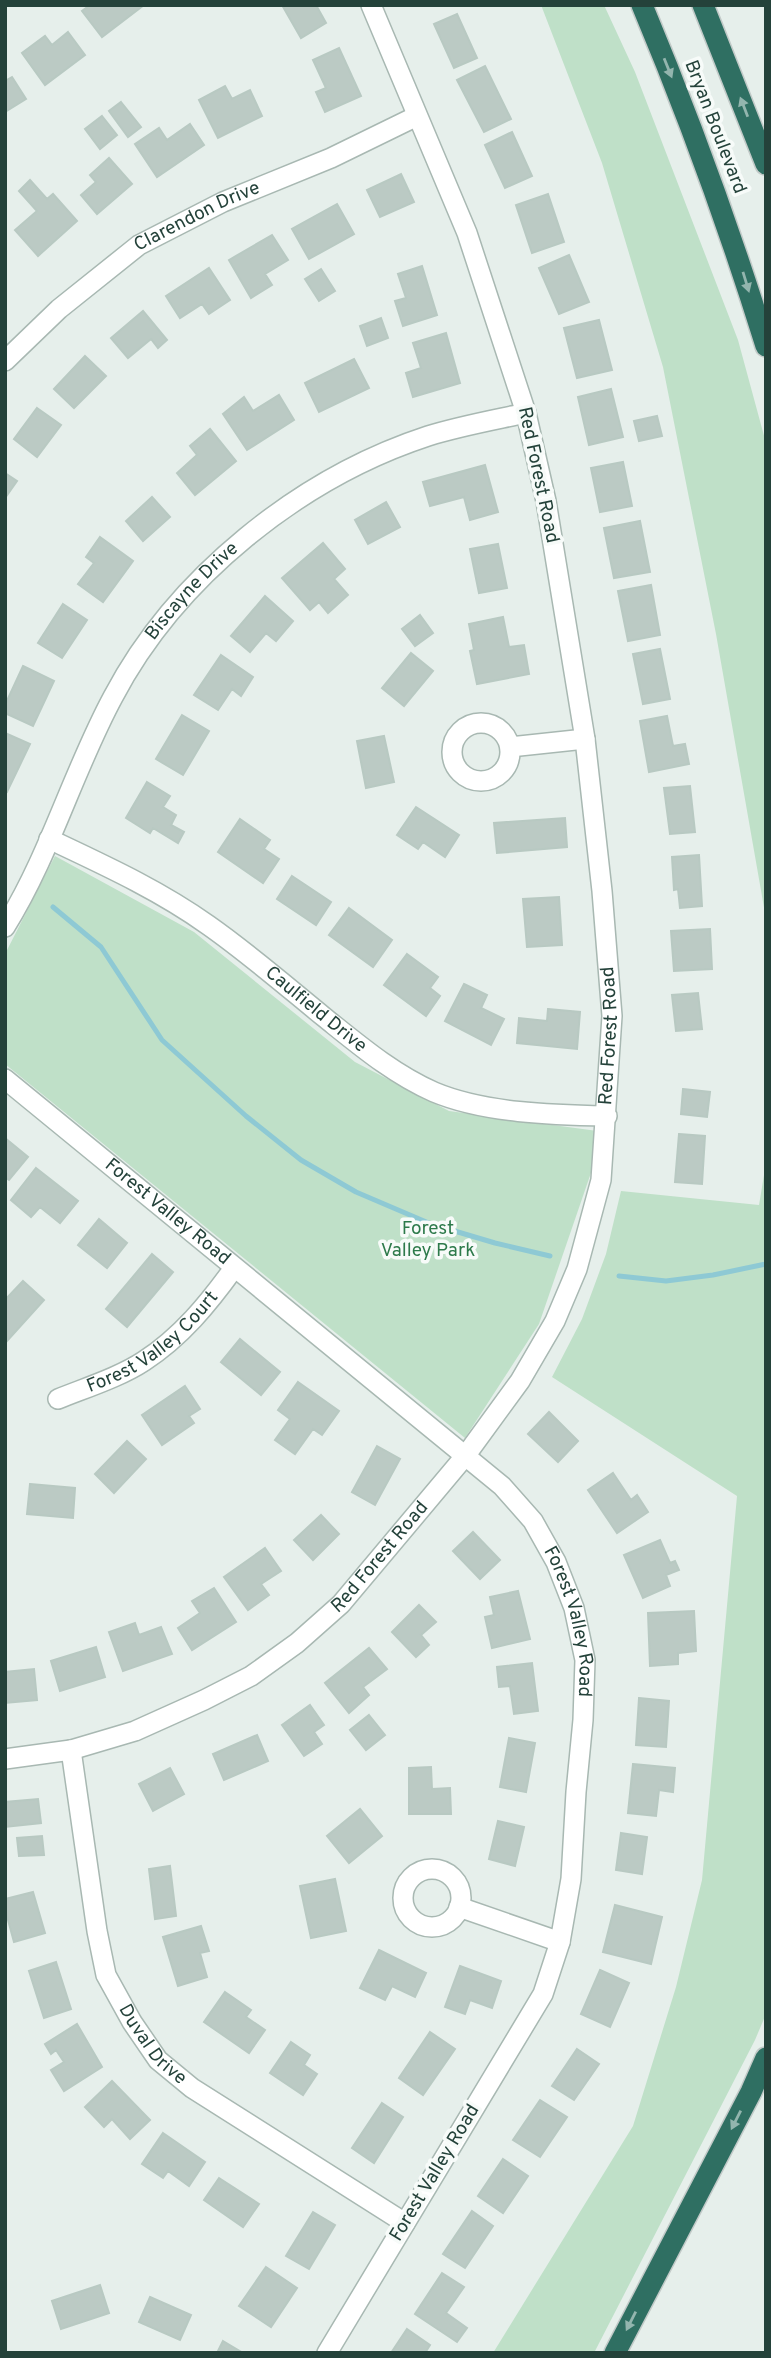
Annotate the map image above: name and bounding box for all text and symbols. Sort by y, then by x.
street label: Bryan Boulevard [679,57,751,197]
one-way arrow [663,58,674,79]
one-way arrow [739,96,750,117]
street label: Clarendon Drive [130,176,264,258]
one-way arrow [742,272,752,293]
street label: Red Forest Road [512,405,564,545]
street label: Biscayne Drive [140,537,244,645]
street label: Caulfield Drive [260,961,371,1058]
street label: Red Forest Road [594,965,624,1106]
street label: Forest Valley Road [100,1153,235,1271]
park label: Forest Valley Park [381,1217,475,1263]
street label: Forest Valley Court [83,1286,224,1399]
street label: Red Forest Road [327,1496,434,1619]
street label: Forest Valley Road [538,1542,598,1698]
street label: Duval Drive [113,2000,191,2090]
street label: Forest Valley Road [385,2100,485,2246]
one-way arrow [731,2110,743,2130]
one-way arrow [626,2311,637,2331]

